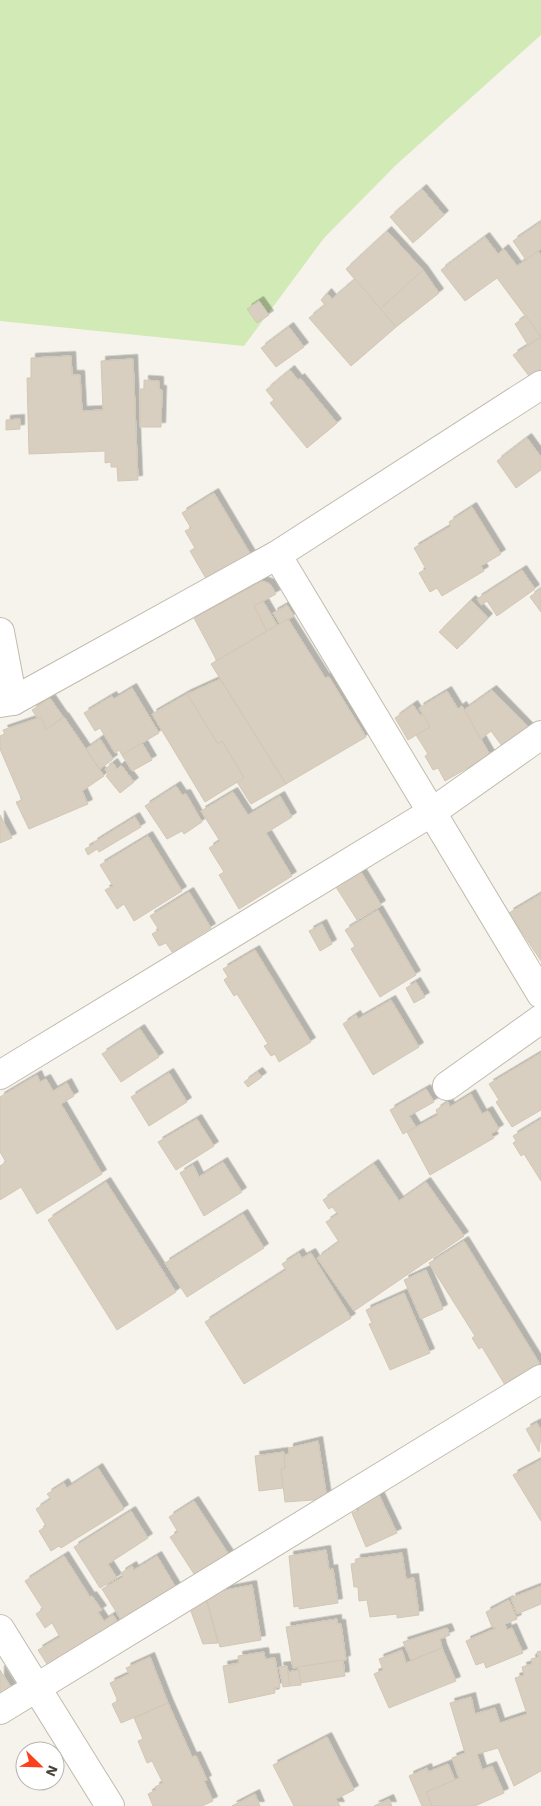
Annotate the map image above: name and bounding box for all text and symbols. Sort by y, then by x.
north arrow [15,1741,65,1791]
text: N [43,1763,61,1779]

